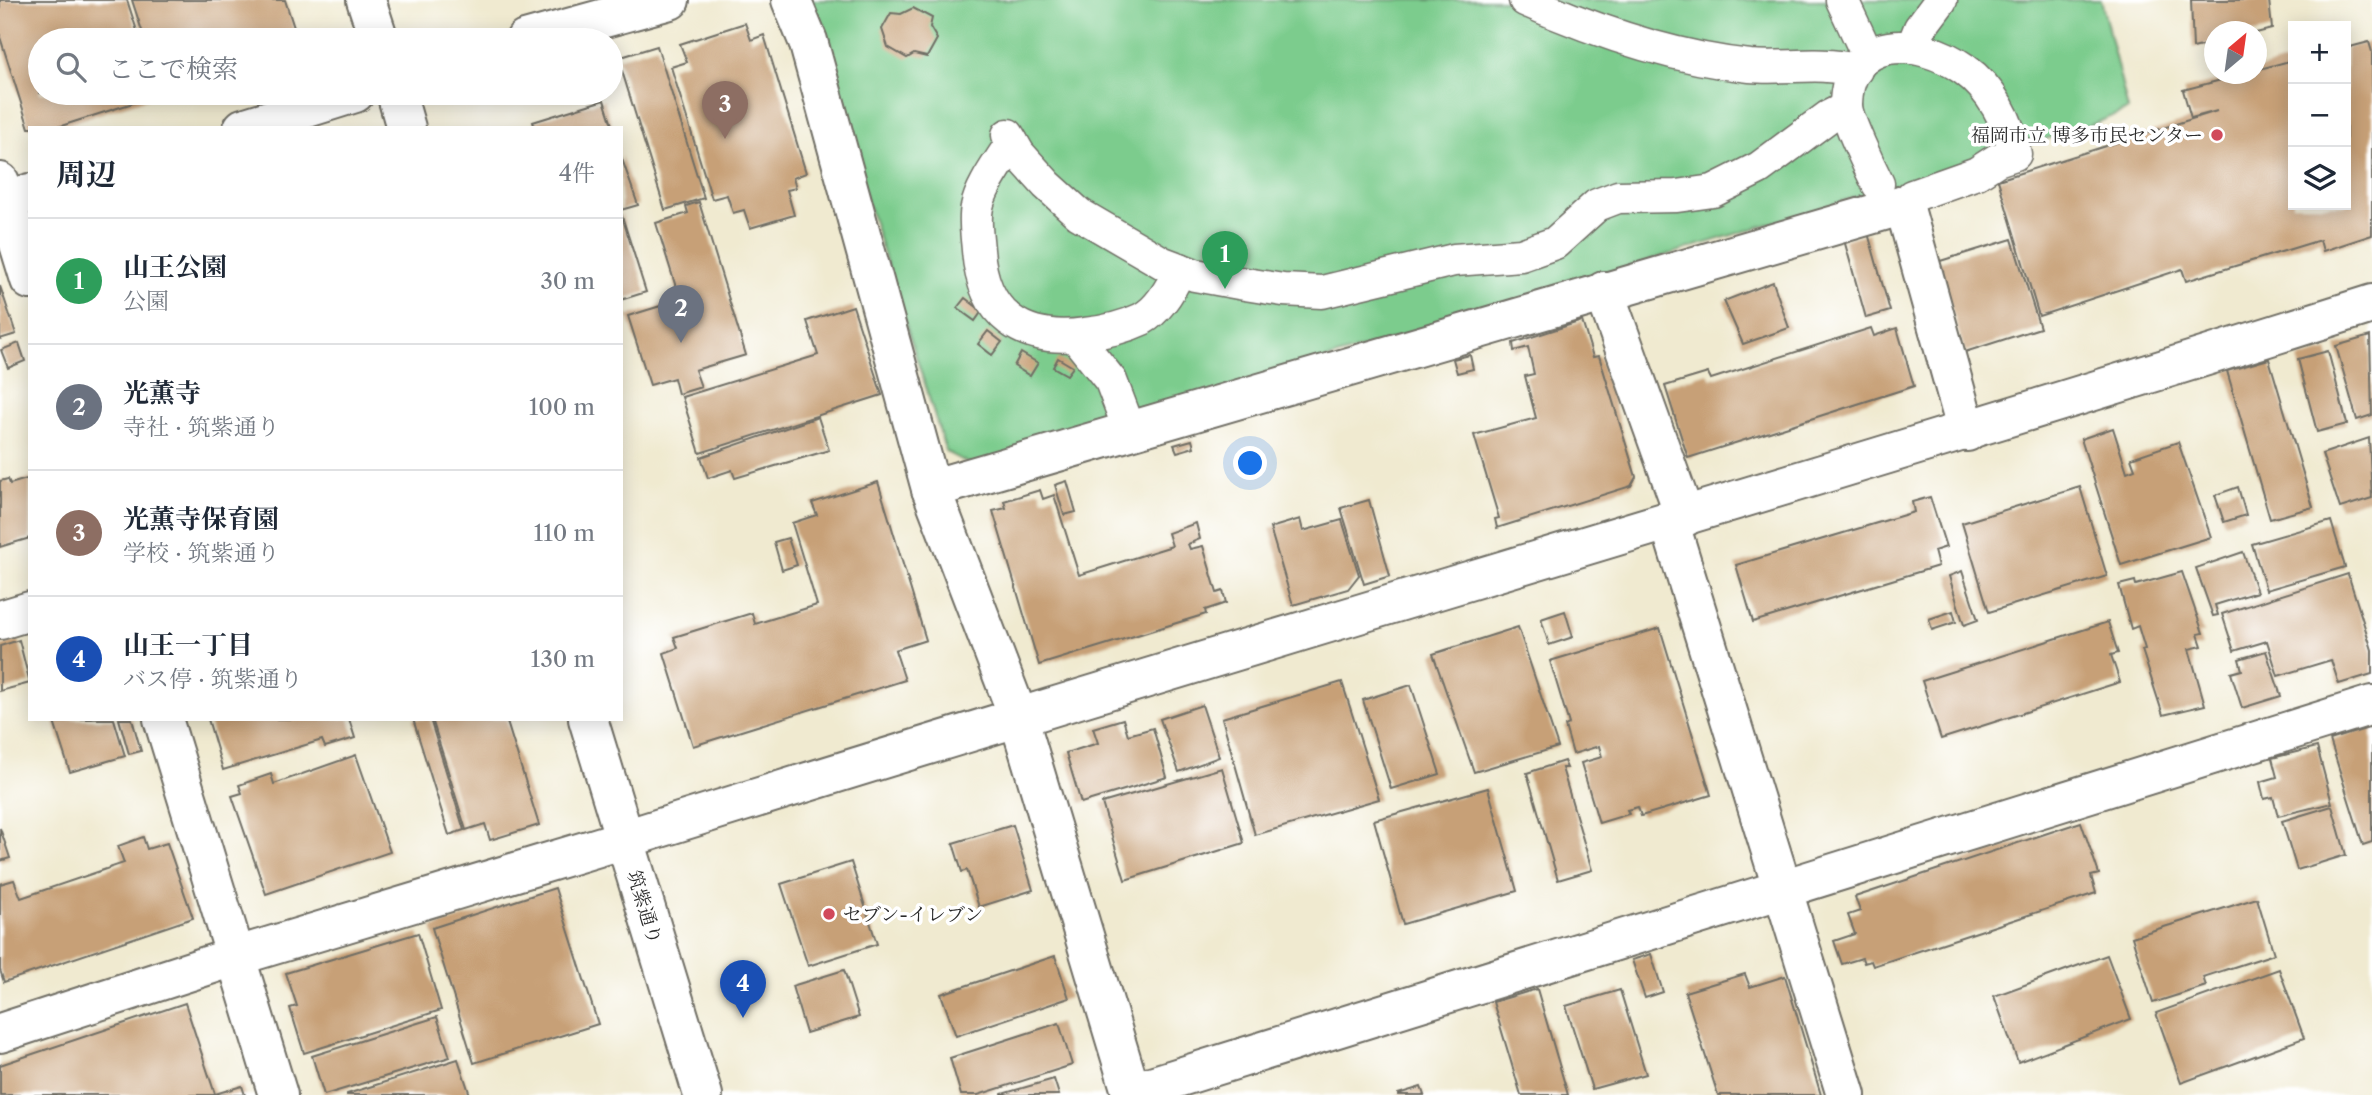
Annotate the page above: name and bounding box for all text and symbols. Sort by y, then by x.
north arrow [2204,21,2267,84]
map controls [2288,21,2351,210]
button: + [2288,21,2351,84]
search box [28,28,623,105]
icon: search [52,48,90,86]
text: ここで検索 [108,53,238,85]
pin: 3 [702,81,748,139]
button: − [2288,84,2351,147]
place label: 福岡市立 博多市民センター [1971,124,2203,147]
marker: 福岡市立 博多市民センター [2209,127,2225,143]
button: layers [2288,147,2351,210]
text: 周辺 [56,156,116,193]
text: 4件 [559,159,595,187]
pin: 1 [1202,231,1248,289]
text: 山王公園 [123,251,227,283]
text: 1 [74,267,84,295]
text: 30 m [540,267,595,295]
pin: 2 [658,285,704,343]
text: 公園 [123,287,169,315]
text: 光薫寺 [123,377,201,409]
text: 2 [72,393,86,421]
text: 100 m [529,393,595,421]
text: 寺社 · 筑紫通り [123,413,280,441]
your location [1233,446,1267,480]
text: 光薫寺保育園 [123,503,279,535]
text: 3 [73,519,86,547]
text: 110 m [534,519,595,547]
text: 学校 · 筑紫通り [123,539,280,567]
text: 山王一丁目 [123,629,253,661]
text: 4 [72,645,86,673]
text: 130 m [531,645,595,673]
text: バス停 · 筑紫通り [123,665,303,693]
street label: 筑紫通り [622,867,667,947]
place label: セブン-イレブン [843,903,983,926]
marker: セブン-イレブン [821,906,837,922]
pin: 4 [720,960,766,1018]

